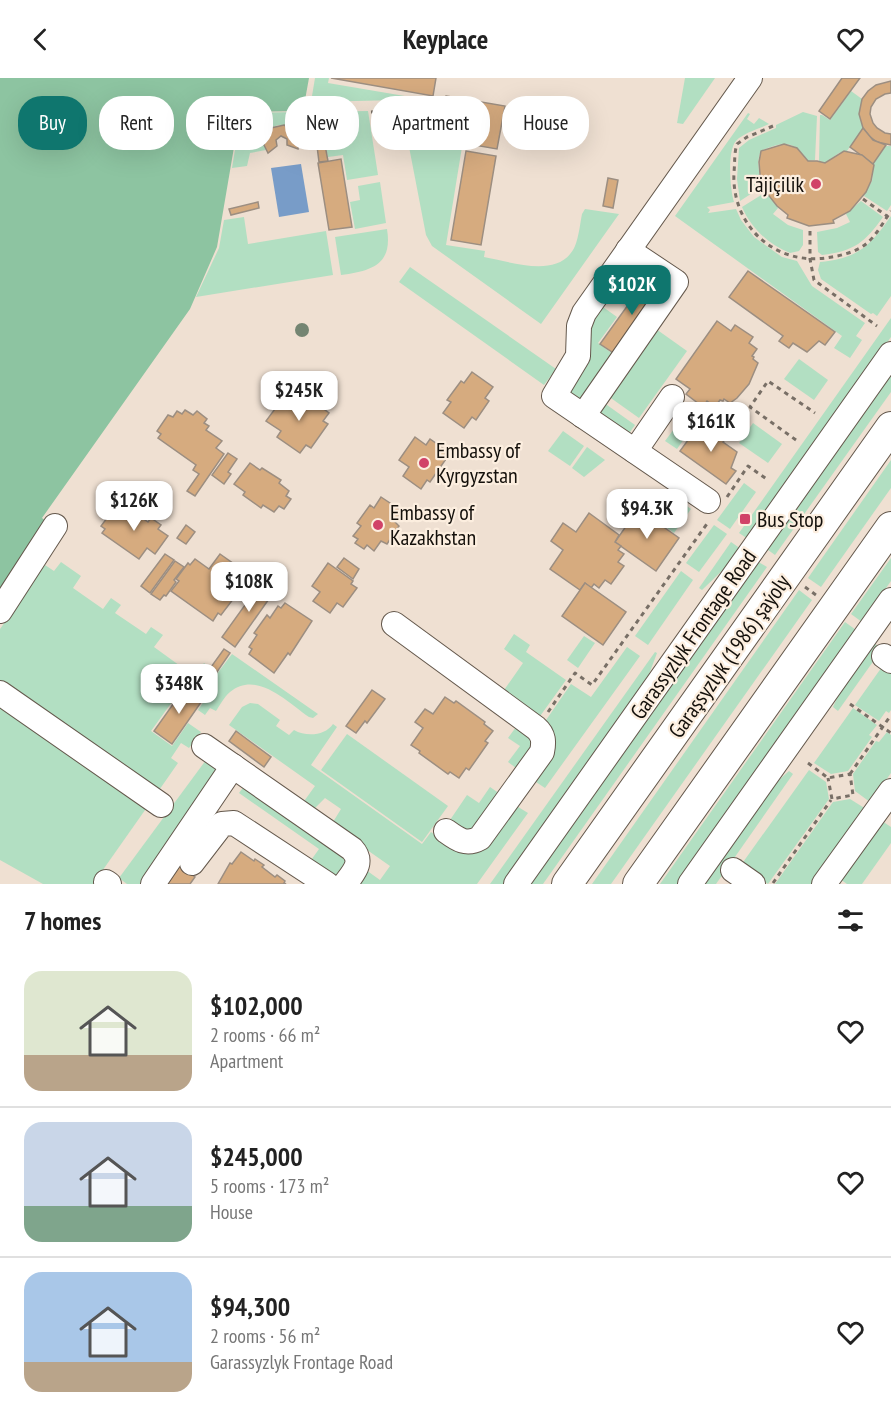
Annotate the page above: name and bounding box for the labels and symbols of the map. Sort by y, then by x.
place label: Täjiçilik [746,170,804,198]
marker: Täjiçilik [809,177,823,191]
pin: $102K [590,265,674,316]
pin: $245K [257,371,341,422]
pin: $161K [669,402,753,453]
place label: Embassy of Kyrgyzstan [436,436,522,489]
marker: Embassy of Kyrgyzstan [417,456,431,470]
pin: $126K [92,481,176,532]
pin: $94.3K [598,489,696,540]
place label: Embassy of Kazakhstan [390,498,476,551]
place label: Bus Stop [757,505,823,533]
marker: Bus Stop [738,512,752,526]
marker: Embassy of Kazakhstan [371,518,385,532]
street label: Garassyzlyk Frontage Road [624,543,762,725]
pin: $108K [207,562,291,613]
street label: Garaşsyzlyk (1986) şaýoly [662,568,796,743]
pin: $348K [137,664,221,715]

